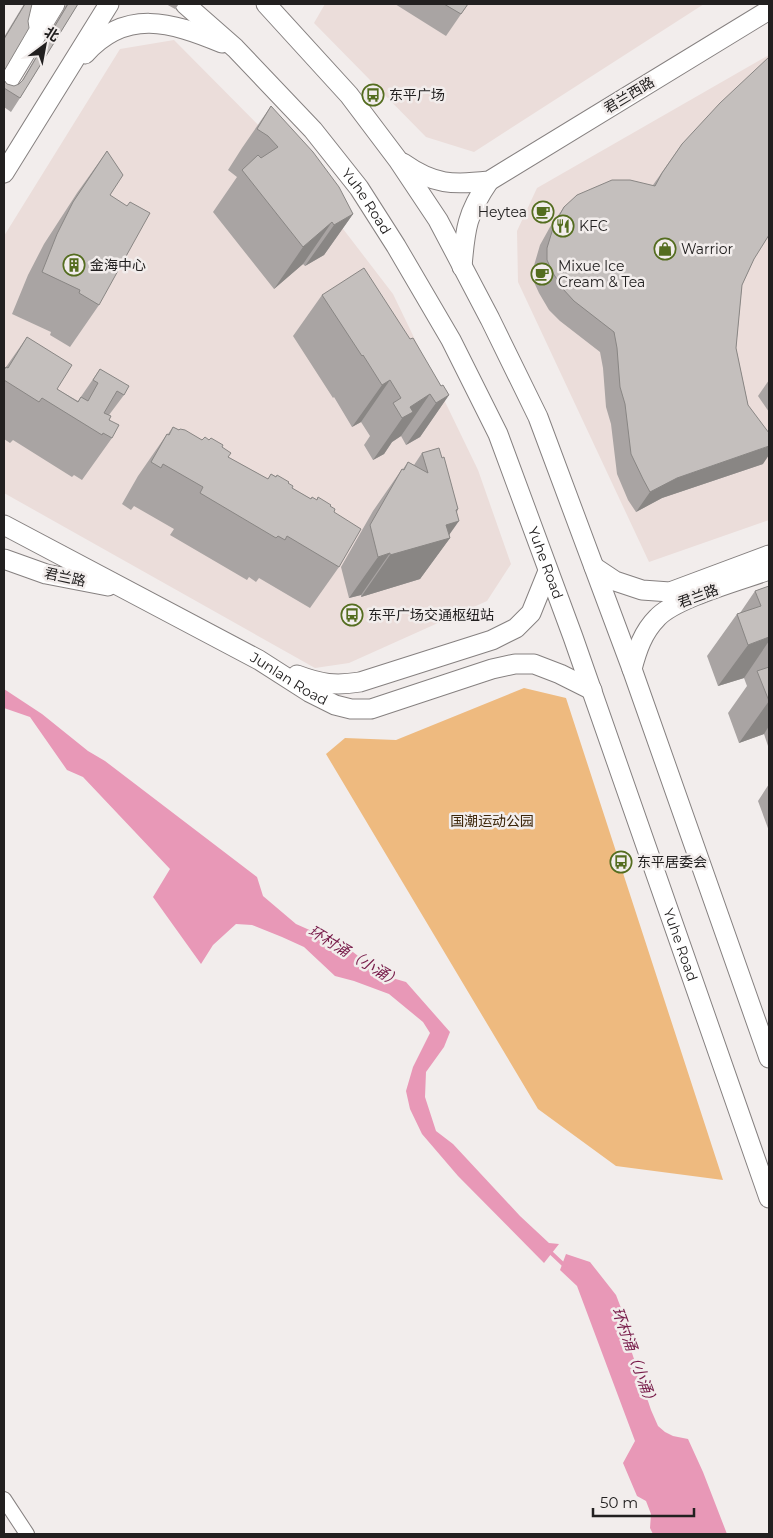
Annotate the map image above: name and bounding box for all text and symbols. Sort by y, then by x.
north arrow [20,20,70,70]
text: 北 [41,23,63,45]
street label: 君兰西路 [600,73,658,117]
bus stop icon: 东平广场 [361,83,385,107]
place label: 东平广场 [389,86,445,104]
street label: Yuhe Road [338,165,395,238]
cafe icon: Heytea [531,200,555,224]
place label: Heytea [478,203,527,221]
restaurant icon: KFC [551,214,575,238]
place label: KFC [579,217,608,235]
shop icon: Warrior [653,237,677,261]
place label: Warrior [681,240,734,258]
building icon: 金海中心 [62,253,86,277]
place label: 金海中心 [90,256,146,274]
place label: Mixue Ice Cream & Tea [558,257,645,291]
cafe icon: Mixue Ice Cream & Tea [530,262,554,286]
street label: Yuhe Road [524,524,567,602]
street label: 君兰路 [43,564,87,590]
street label: 君兰路 [675,580,721,612]
bus stop icon: 东平广场交通枢纽站 [340,603,364,627]
place label: 东平广场交通枢纽站 [368,606,494,624]
street label: Junlan Road [246,648,331,709]
park label: 国潮运动公园 [450,812,534,830]
bus stop icon: 东平居委会 [609,850,633,874]
place label: 东平居委会 [637,853,707,871]
street label: Yuhe Road [659,906,702,984]
water label: 环村涌（小涌） [305,921,405,991]
water label: 环村涌（小涌） [608,1304,662,1410]
scale bar [593,1486,694,1518]
text: 50 m [600,1493,638,1512]

